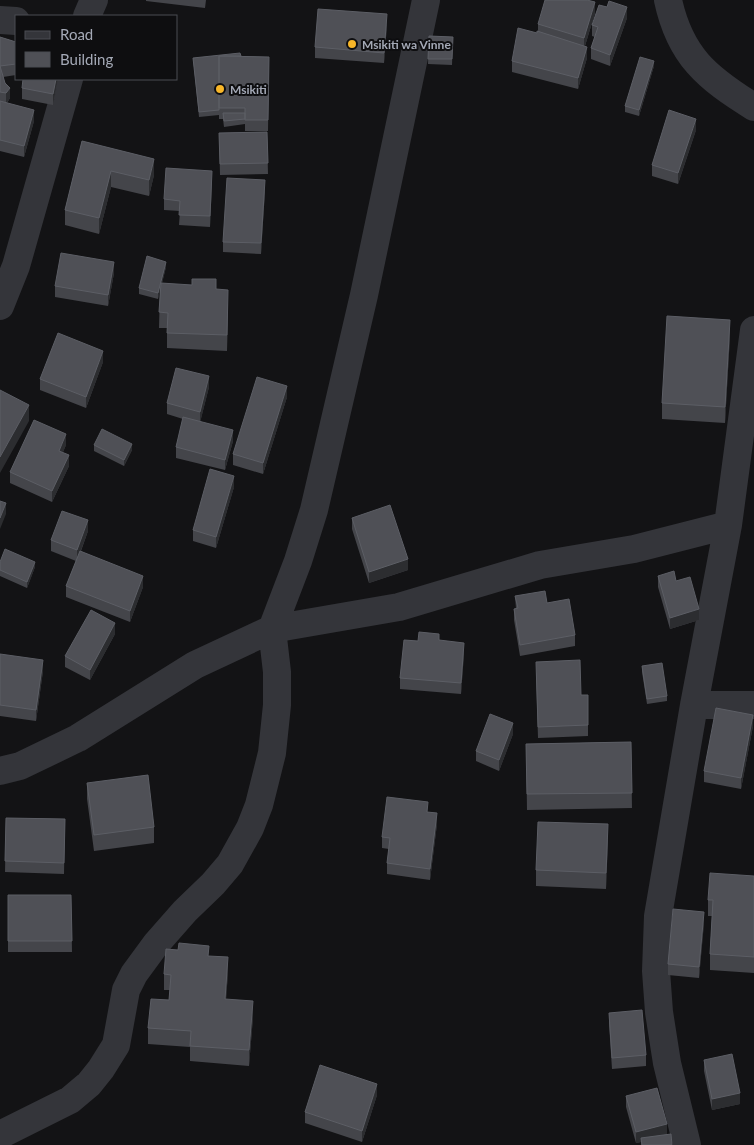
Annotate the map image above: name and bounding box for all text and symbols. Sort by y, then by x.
legend [15,15,178,80]
text: Road [60,25,93,43]
place label: Msikiti wa Vinne [362,37,451,52]
marker: Msikiti wa Vinne [346,38,358,50]
text: Building [60,50,113,68]
place label: Msikiti [230,82,267,97]
marker: Msikiti [214,83,226,95]

